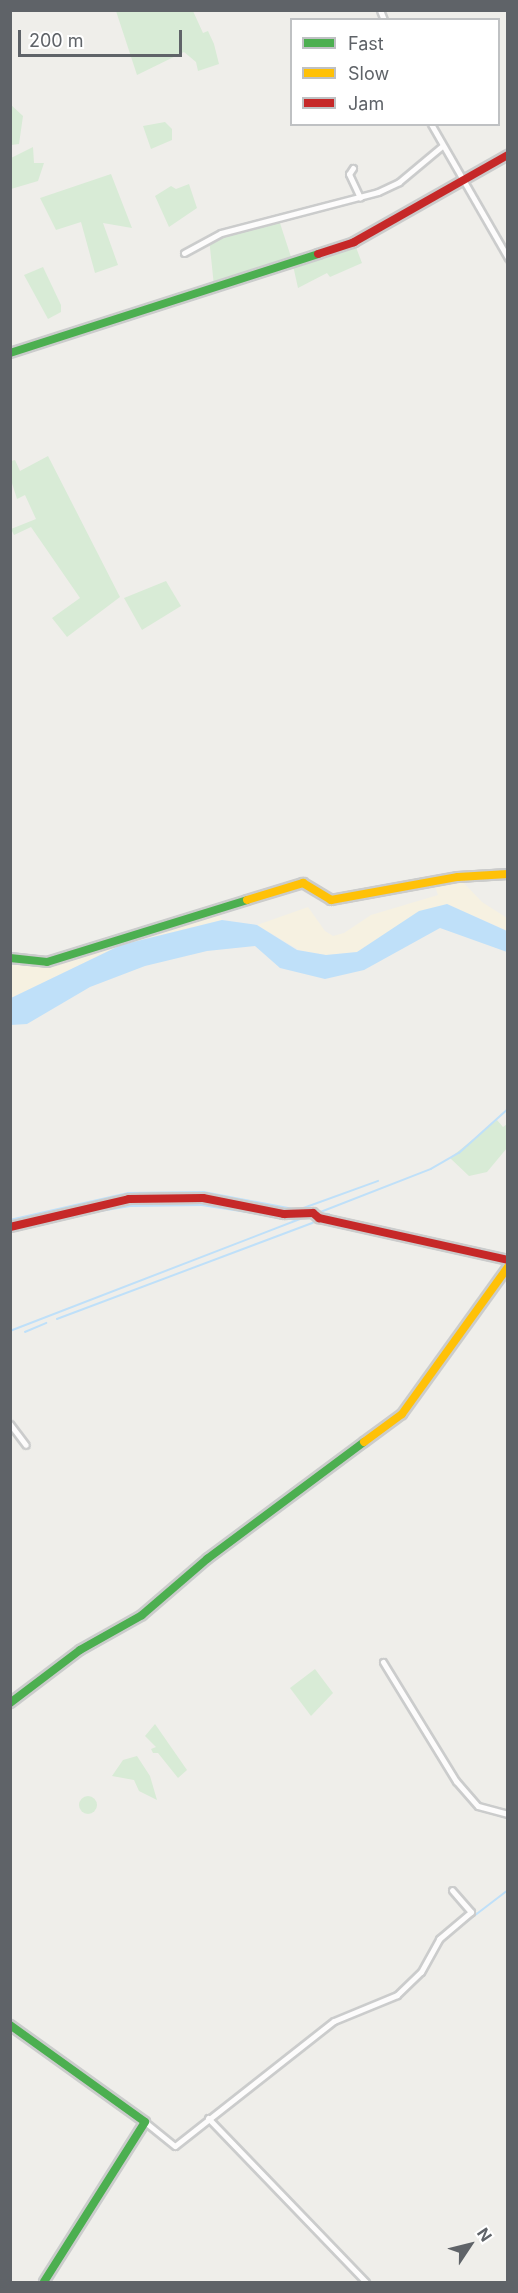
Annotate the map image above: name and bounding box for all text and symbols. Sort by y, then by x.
scale bar [21,18,184,56]
legend [290,18,500,126]
text: 200 m [29,30,84,51]
text: Fast [348,33,384,54]
text: Slow [348,63,389,84]
text: Jam [348,93,384,114]
north arrow [440,2215,500,2275]
text: N [473,2224,496,2245]

